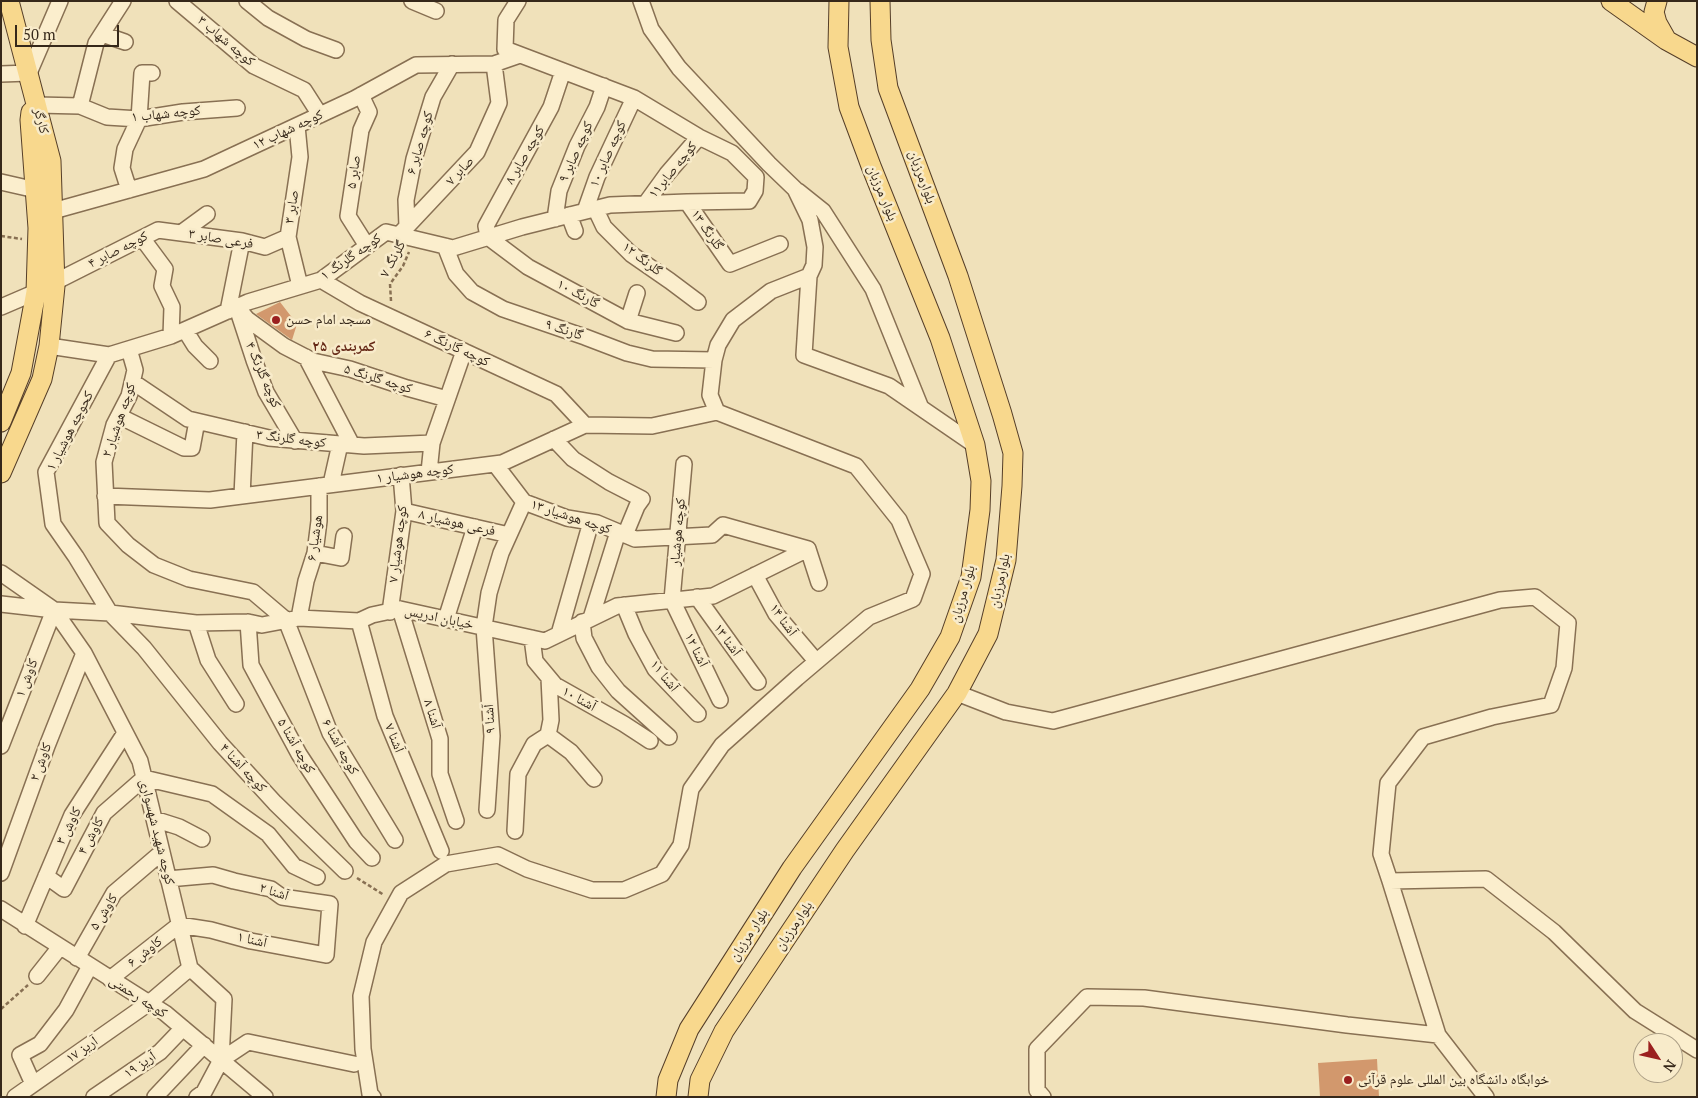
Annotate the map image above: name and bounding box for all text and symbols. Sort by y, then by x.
street label: کوچه شهاب ۳ [194,12,258,70]
scale bar [18,15,121,47]
text: 50 m [23,24,56,44]
street label: کوچه شهاب ۱ [131,102,201,126]
street label: کارگر [30,106,52,136]
street label: کوچه شهاب ۱۲ [250,106,326,154]
street label: کوچه صابر ۶ [403,110,437,176]
street label: کوچه صابر ۱۰ [586,118,630,190]
street label: کوچه صابر ۹ [555,119,597,185]
street label: کوچه صابر ۸ [502,123,548,187]
street label: کوچه صابر۱۱ [645,138,701,202]
street label: بلوارمرزبان [905,148,939,206]
street label: صابر ۷ [442,153,478,189]
street label: صابر ۵ [343,154,365,190]
street label: بلوار مرزبان [863,162,901,224]
street label: صابر ۳ [281,189,303,225]
street label: گلرنگ ۱۳ [687,207,727,253]
street label: فرعی صابر ۳ [187,226,255,252]
street label: کوچه صابر ۴ [85,228,151,272]
street label: کوچه گلرنگ ۱ [317,230,385,284]
street label: گلرنگ ۷ [376,238,410,280]
street label: گلرنگ ۱۲ [619,239,665,279]
street label: گارنگ ۱۰ [554,276,602,312]
place label: مسجد امام حسن [286,312,371,328]
marker: مسجد امام حسن [270,314,282,326]
street label: گارنگ ۹ [543,316,585,344]
street label: کوچه گارنگ ۶ [422,326,492,370]
district label: کمربندی ۲۵ [313,338,375,356]
street label: کوچه گلرنگ ۴ [242,339,284,411]
street label: کوچه گلرنگ ۵ [342,361,414,397]
street label: کوچه هوشیار ۲ [98,381,140,459]
street label: کحوچه هوشیار ۱ [43,388,97,474]
street label: کوچه گلرنگ ۳ [255,426,327,452]
street label: کوچه هوشیار ۱ [375,461,455,487]
street label: کوچه هوشیار ۱۳ [529,496,613,538]
street label: کوچه هوشیار [667,497,689,567]
street label: کوچه هوشیار ۷ [385,504,411,584]
street label: فرعی هوشیار ۸ [417,506,497,540]
street label: هوشیار ۶ [303,514,327,562]
street label: بلوارمرزبان [986,552,1014,610]
street label: بلوار مرزبان [947,563,979,625]
street label: آشنا ۱۴ [766,600,800,640]
street label: خیابان ادریس [403,603,475,633]
street label: آشنا ۱۳ [710,620,744,660]
street label: آشنا ۱۲ [681,630,711,670]
street label: کاوش ۱ [12,656,42,700]
street label: آشنا ۱۱ [646,657,682,695]
street label: آشنا ۱۰ [559,683,599,715]
street label: آشنا ۸ [420,697,444,731]
street label: آشنا ۹ [481,704,499,734]
street label: کوچه آشنا ۵ [274,715,318,777]
street label: کوچه آشنا ۶ [318,716,362,778]
street label: آشنا ۷ [381,721,407,755]
street label: کاوش ۲ [26,740,56,784]
street label: کوچه آشنا ۴ [216,740,270,796]
street label: کوچه شهید شهسواری [136,777,178,887]
street label: کاوش ۳ [53,804,85,848]
street label: کاوش ۴ [74,814,108,858]
street label: آشنا ۲ [257,879,291,905]
street label: کاوش ۵ [86,891,122,933]
street label: بلوارمرزبان [771,898,817,954]
street label: بلوار مرزبان [726,906,772,964]
street label: آشنا ۱ [236,928,268,952]
street label: کاوش ۶ [124,933,166,971]
street label: کوچه رحمتی [106,972,170,1022]
street label: آریز ۱۷ [63,1033,101,1067]
north arrow [1633,1033,1683,1083]
street label: آریز ‍۱۹ [121,1048,159,1082]
text: N [1659,1057,1681,1076]
place label: خوابگاه دانشگاه بین المللی علوم قرآنی [1358,1072,1549,1088]
marker: خوابگاه دانشگاه بین المللی علوم قرآنی [1342,1074,1354,1086]

